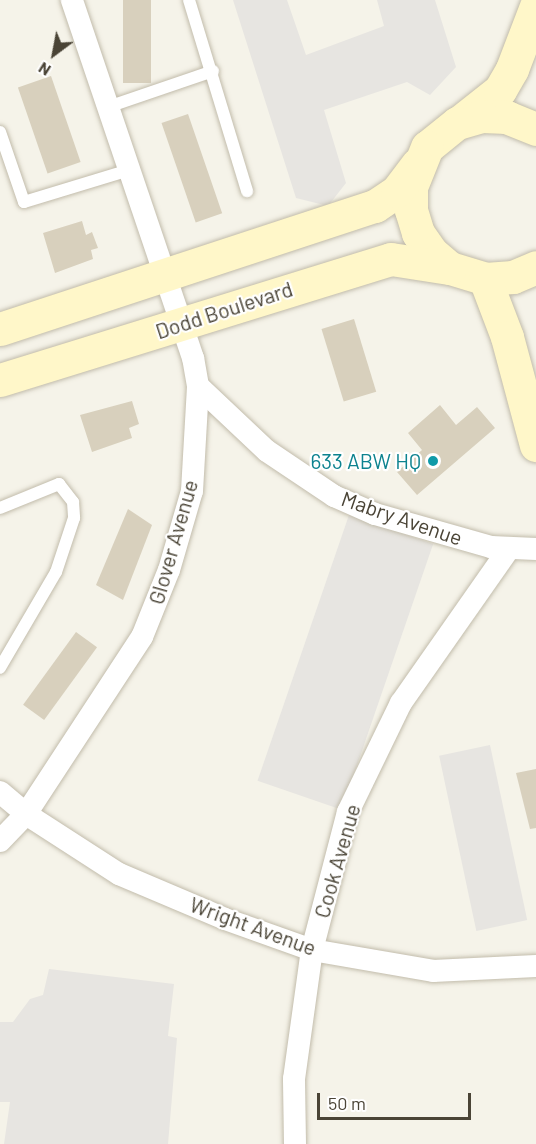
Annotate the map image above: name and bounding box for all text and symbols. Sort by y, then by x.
north arrow [24,24,84,84]
text: N [35,59,54,81]
street label: Dodd Boulevard [152,276,296,344]
place label: 633 ABW HQ [310,448,421,474]
marker: 633 ABW HQ [426,454,440,468]
street label: Glover Avenue [143,477,203,607]
street label: Mabry Avenue [338,486,466,550]
street label: Cook Avenue [309,801,365,921]
street label: Wright Avenue [186,892,320,960]
scale bar [320,1081,474,1119]
text: 50 m [328,1092,366,1114]

